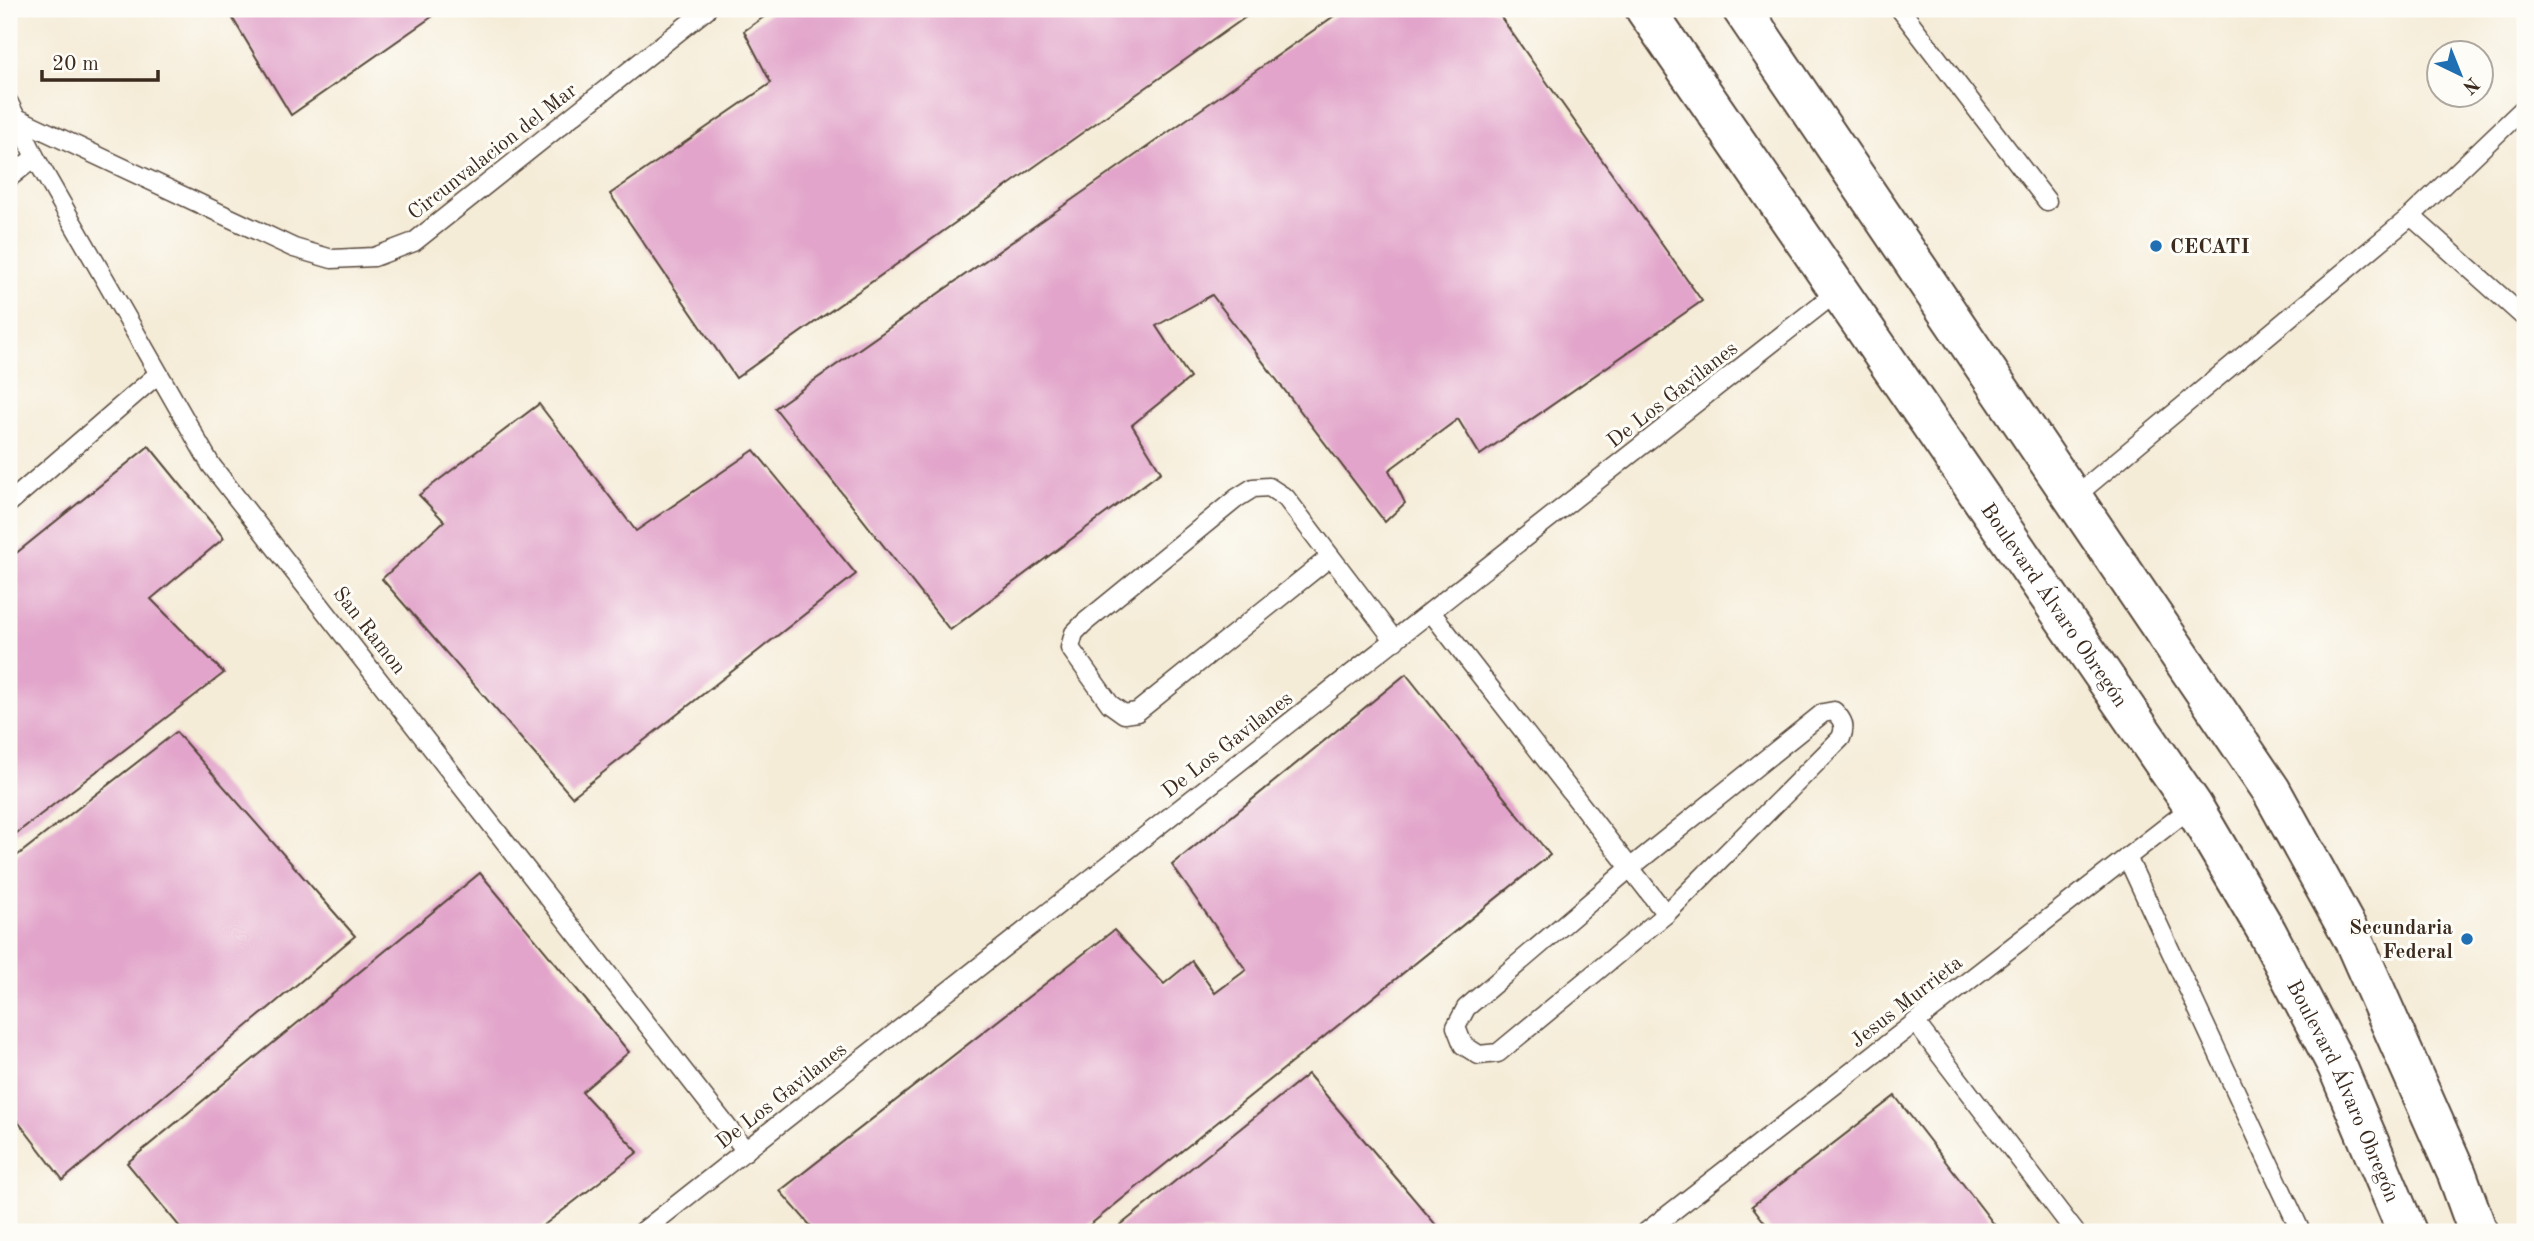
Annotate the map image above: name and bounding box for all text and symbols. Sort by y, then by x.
scale bar [42,38,158,82]
north arrow [2426,38,2496,108]
text: 20 m [52,54,99,75]
text: N [2458,73,2482,97]
street label: Circunvalacion del Mar [404,80,582,225]
place label: CECATI [2170,237,2250,258]
marker: CECATI [2148,238,2164,254]
street label: De Los Gavilanes [1604,338,1742,452]
street label: Boulevard Álvaro Obregón [1976,500,2131,711]
street label: San Ramon [328,583,409,679]
street label: De Los Gavilanes [1159,688,1297,802]
place label: Secundaria Federal [2349,918,2453,963]
marker: Secundaria Federal [2459,931,2475,947]
street label: Jesus Murrieta [1847,952,1967,1052]
street label: Boulevard Álvaro Obregón [2282,977,2402,1206]
street label: De Los Gavilanes [713,1039,851,1153]

